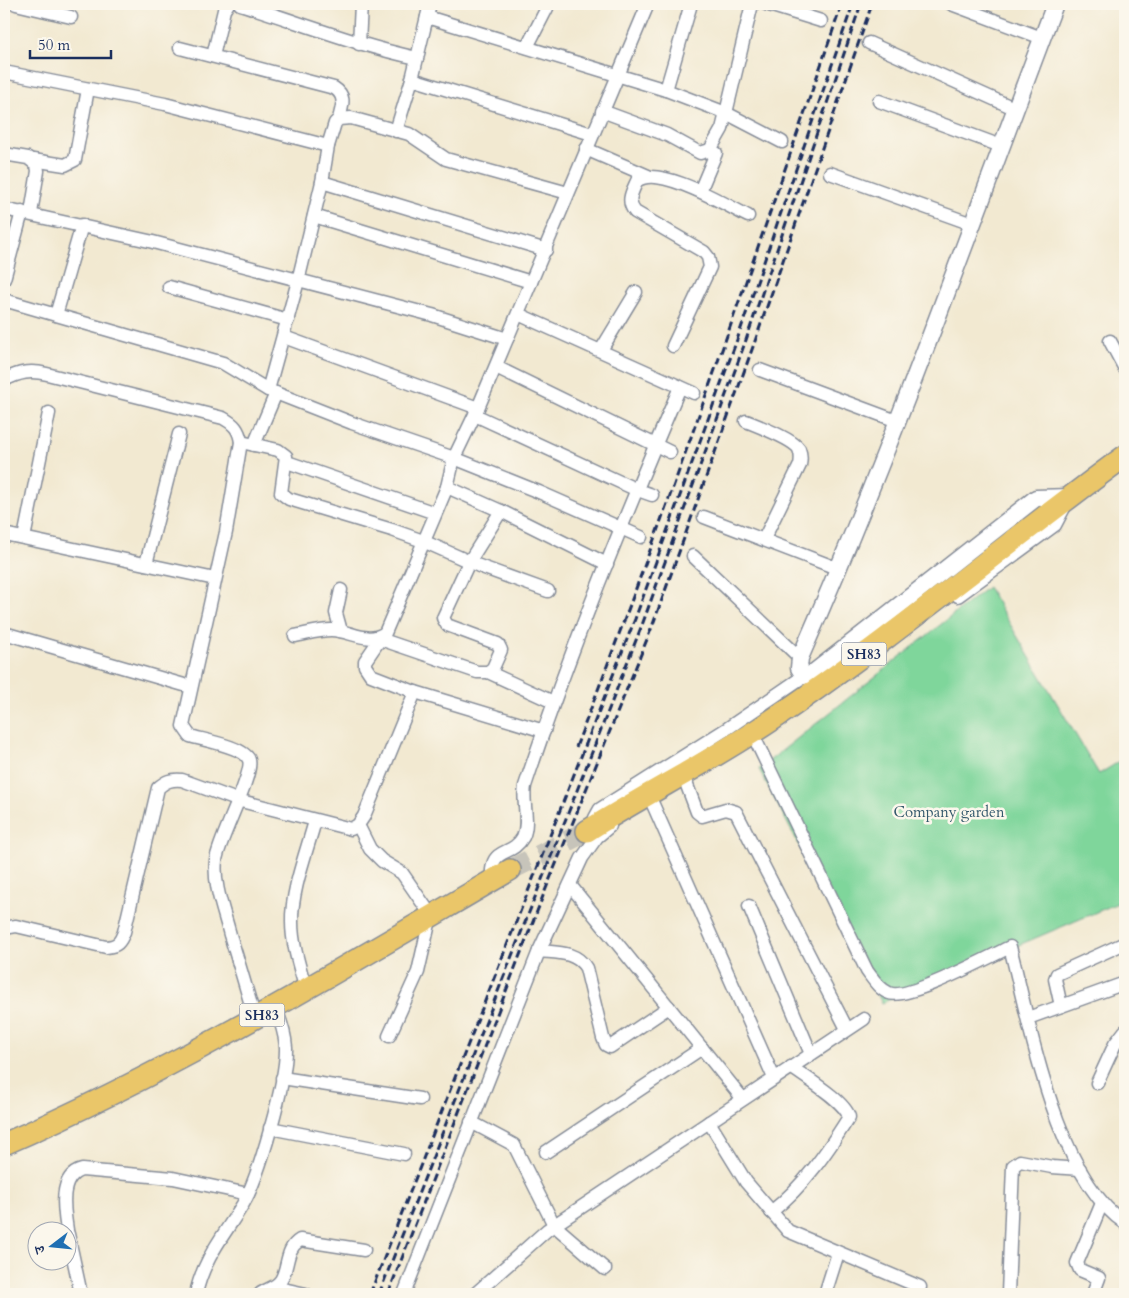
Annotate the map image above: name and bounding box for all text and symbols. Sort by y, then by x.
scale bar [30,28,111,60]
text: 50 m [38,35,70,55]
road number: SH83 [842,642,886,666]
park label: Company garden [894,802,1005,822]
road number: SH83 [240,1004,284,1026]
north arrow [28,1220,78,1270]
text: उ [30,1243,50,1256]

